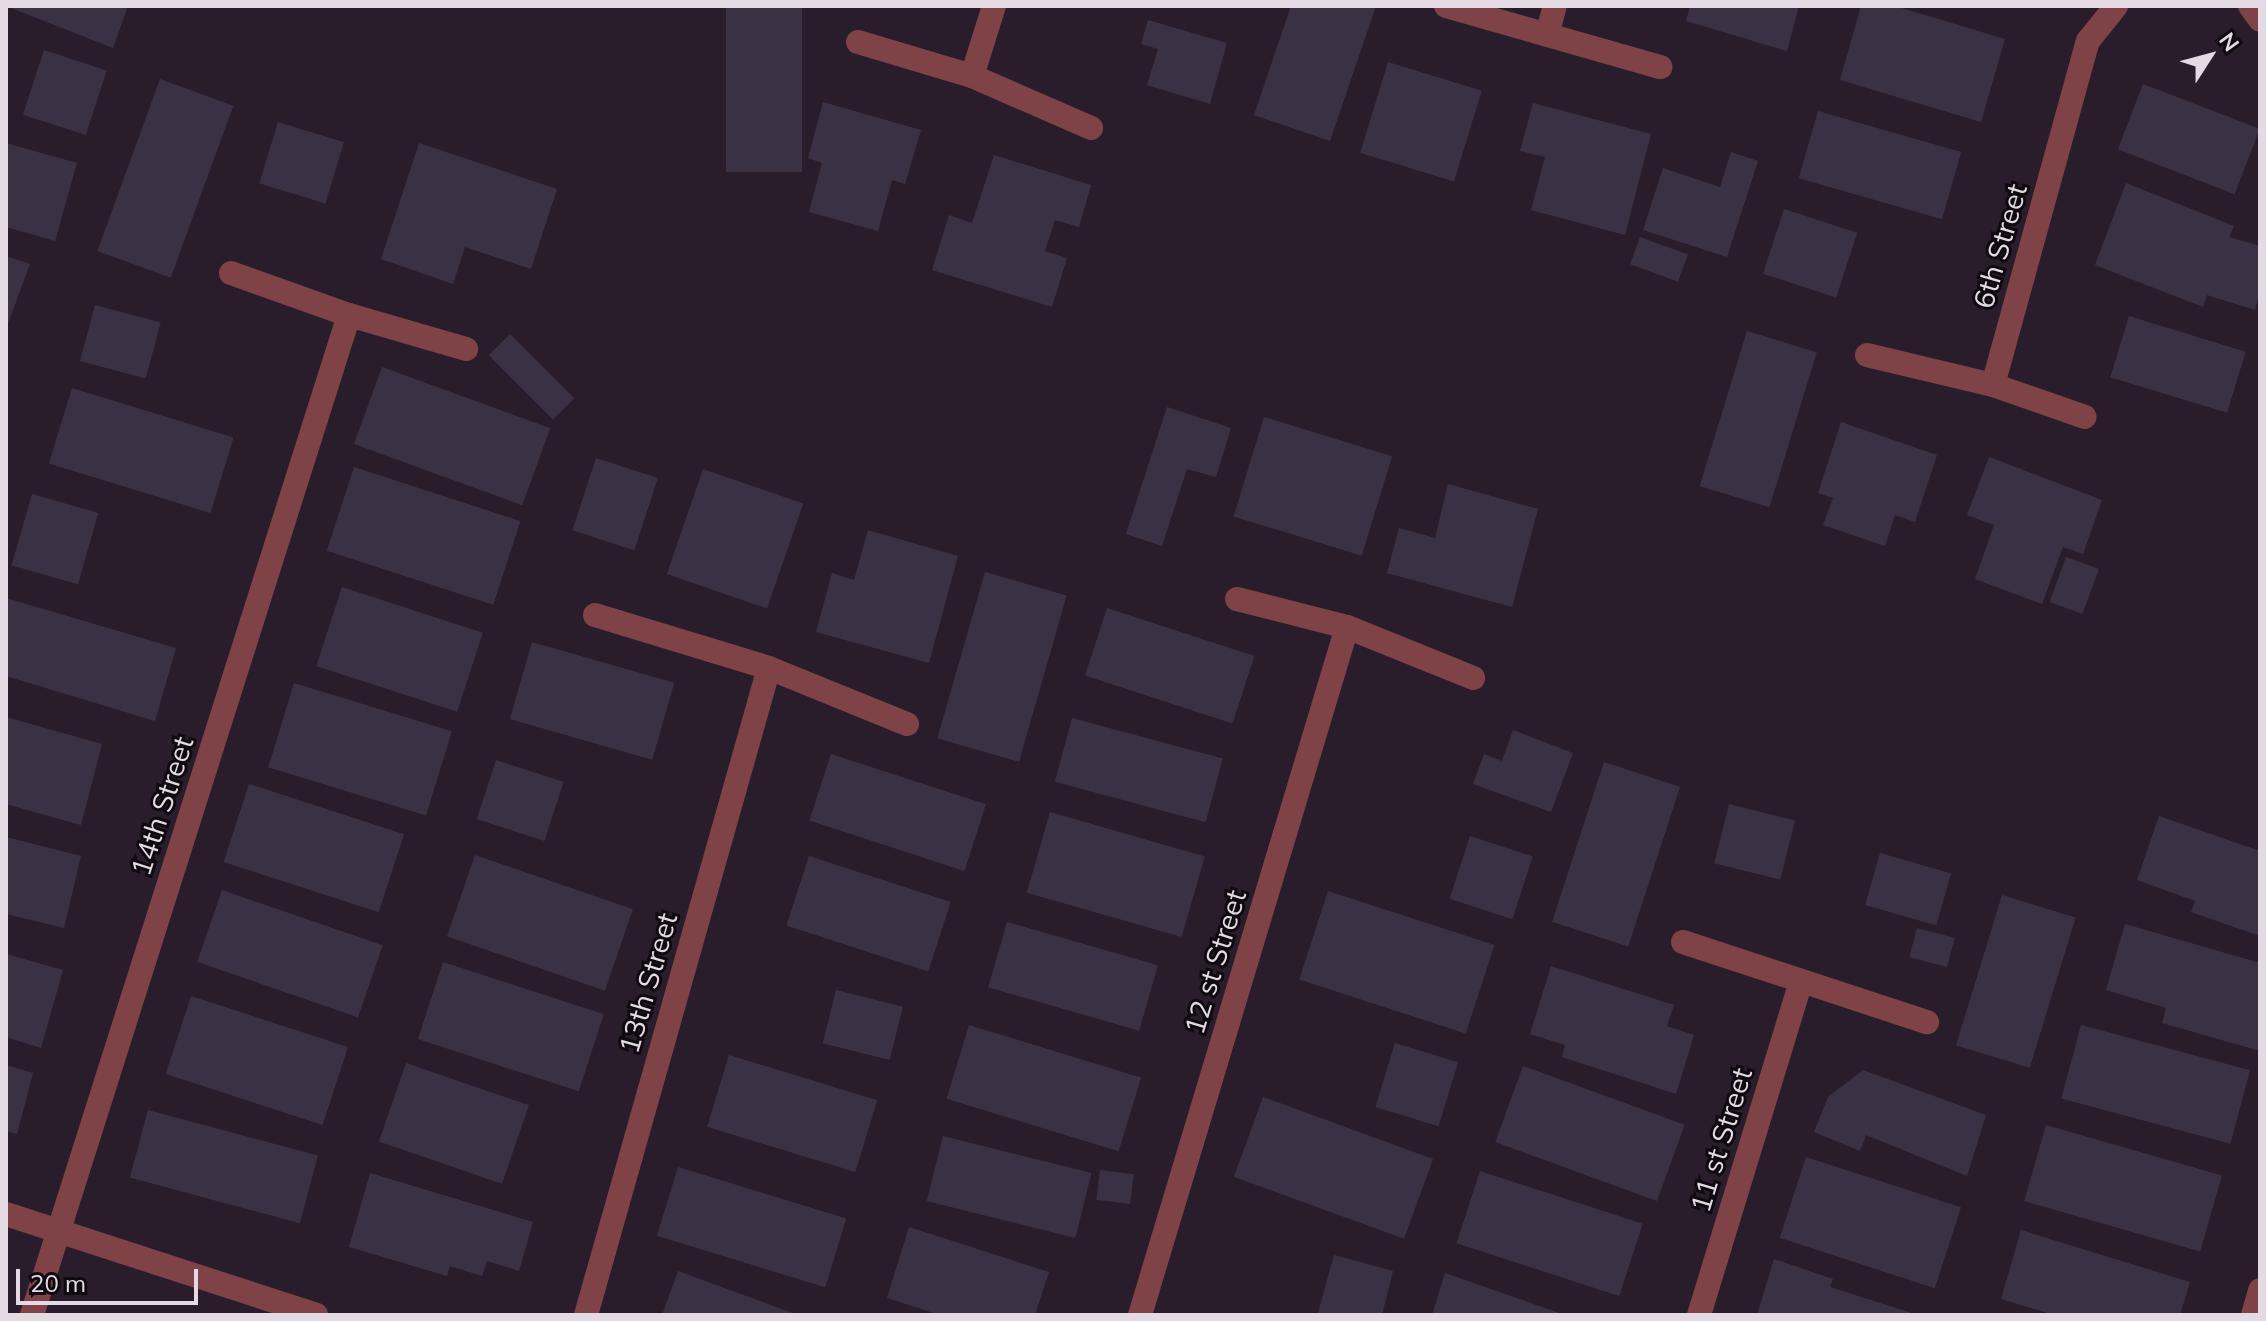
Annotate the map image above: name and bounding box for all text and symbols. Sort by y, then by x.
north arrow [2170,16,2250,96]
text: N [2213,27,2246,57]
street label: 6th Street [1966,180,2034,312]
street label: 14th Street [124,732,200,880]
street label: 12 st Street [1177,886,1253,1038]
street label: 13th Street [612,909,684,1057]
street label: 11 st Street [1683,1064,1759,1216]
scale bar [20,1253,202,1303]
text: 20 m [30,1268,86,1298]

